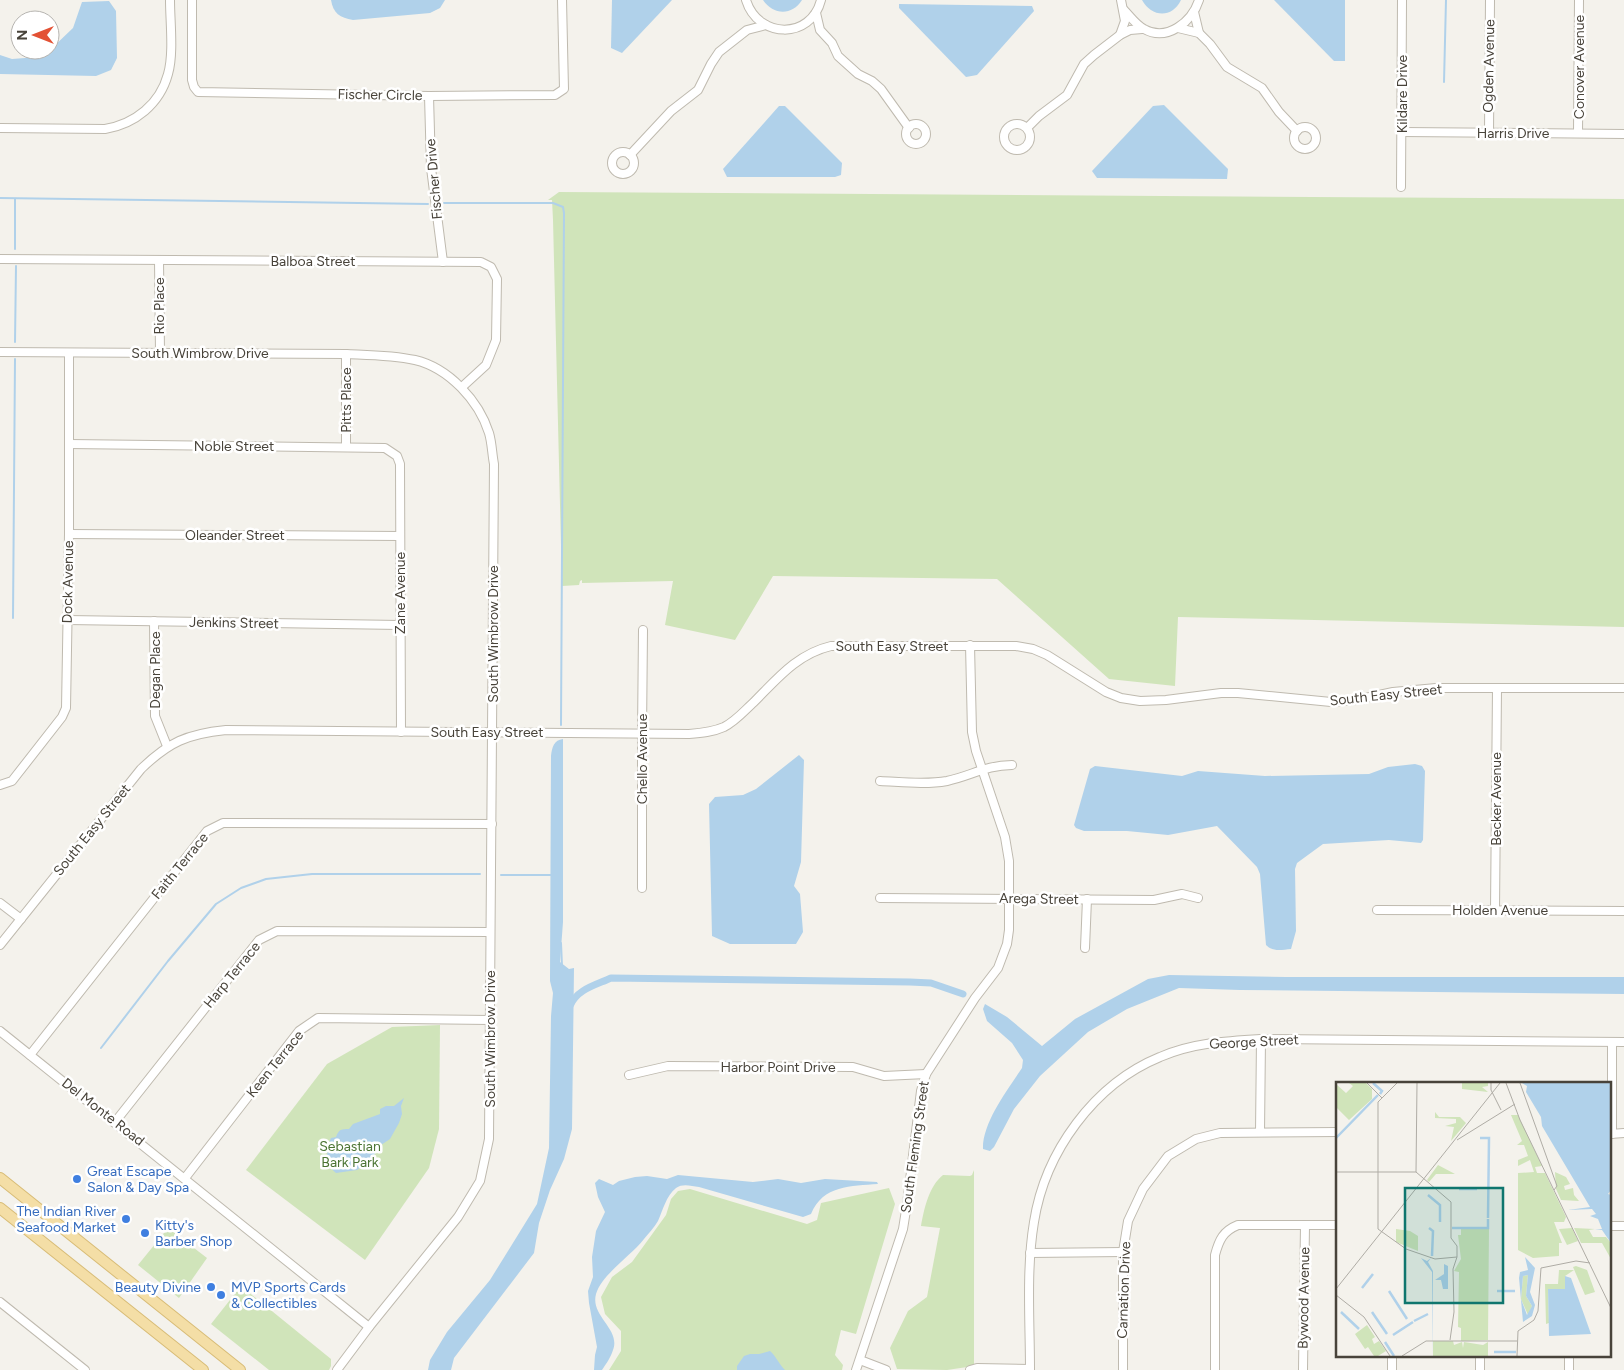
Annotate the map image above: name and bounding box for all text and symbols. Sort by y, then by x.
north arrow [10,10,60,60]
street label: Conover Avenue [1571,15,1588,119]
street label: Ogden Avenue [1480,19,1498,113]
text: N [14,30,31,40]
street label: Kildare Drive [1394,54,1411,133]
street label: Fischer Circle [337,86,423,104]
street label: Harris Drive [1477,125,1550,142]
street label: Fischer Drive [422,138,446,220]
street label: Balboa Street [271,253,355,270]
street label: Rio Place [151,277,168,335]
street label: South Wimbrow Drive [131,345,269,362]
street label: Pitts Place [338,367,355,433]
street label: Noble Street [194,438,274,455]
street label: Oleander Street [185,527,285,544]
street label: Dock Avenue [59,540,77,624]
street label: Zane Avenue [392,551,409,634]
street label: South Wimbrow Drive [485,565,502,703]
street label: Jenkins Street [189,614,279,632]
street label: Degan Place [147,631,164,709]
street label: South Easy Street [835,638,949,655]
street label: South Easy Street [1329,681,1443,709]
street label: Chello Avenue [634,713,651,804]
street label: South Easy Street [430,724,544,741]
street label: Becker Avenue [1488,752,1505,846]
street label: South Easy Street [50,781,134,879]
street label: Faith Terrace [148,829,212,903]
street label: Arega Street [999,890,1079,908]
street label: Holden Avenue [1452,902,1548,919]
street label: Harp Terrace [200,938,264,1012]
street label: South Wimbrow Drive [482,970,499,1108]
street label: Keen Terrace [243,1027,307,1101]
street label: George Street [1209,1031,1299,1053]
street label: Harbor Point Drive [720,1059,836,1076]
street label: Del Monte Road [58,1074,148,1150]
street label: South Fleming Street [897,1080,933,1214]
inset map [1336,1082,1612,1358]
park label: Sebastian Bark Park [319,1138,381,1171]
place label: Great Escape Salon & Day Spa [87,1163,189,1196]
marker: Great Escape Salon & Day Spa [71,1173,83,1185]
place label: The Indian River Seafood Market [16,1203,116,1236]
marker: The Indian River Seafood Market [120,1213,132,1225]
place label: Kitty's Barber Shop [155,1217,232,1250]
marker: Kitty's Barber Shop [139,1227,151,1239]
street label: Carnation Drive [1114,1241,1134,1339]
street label: Bywood Avenue [1295,1247,1313,1349]
place label: Beauty Divine [115,1279,201,1296]
place label: MVP Sports Cards & Collectibles [231,1279,346,1312]
marker: Beauty Divine [205,1281,217,1293]
marker: MVP Sports Cards & Collectibles [215,1289,227,1301]

